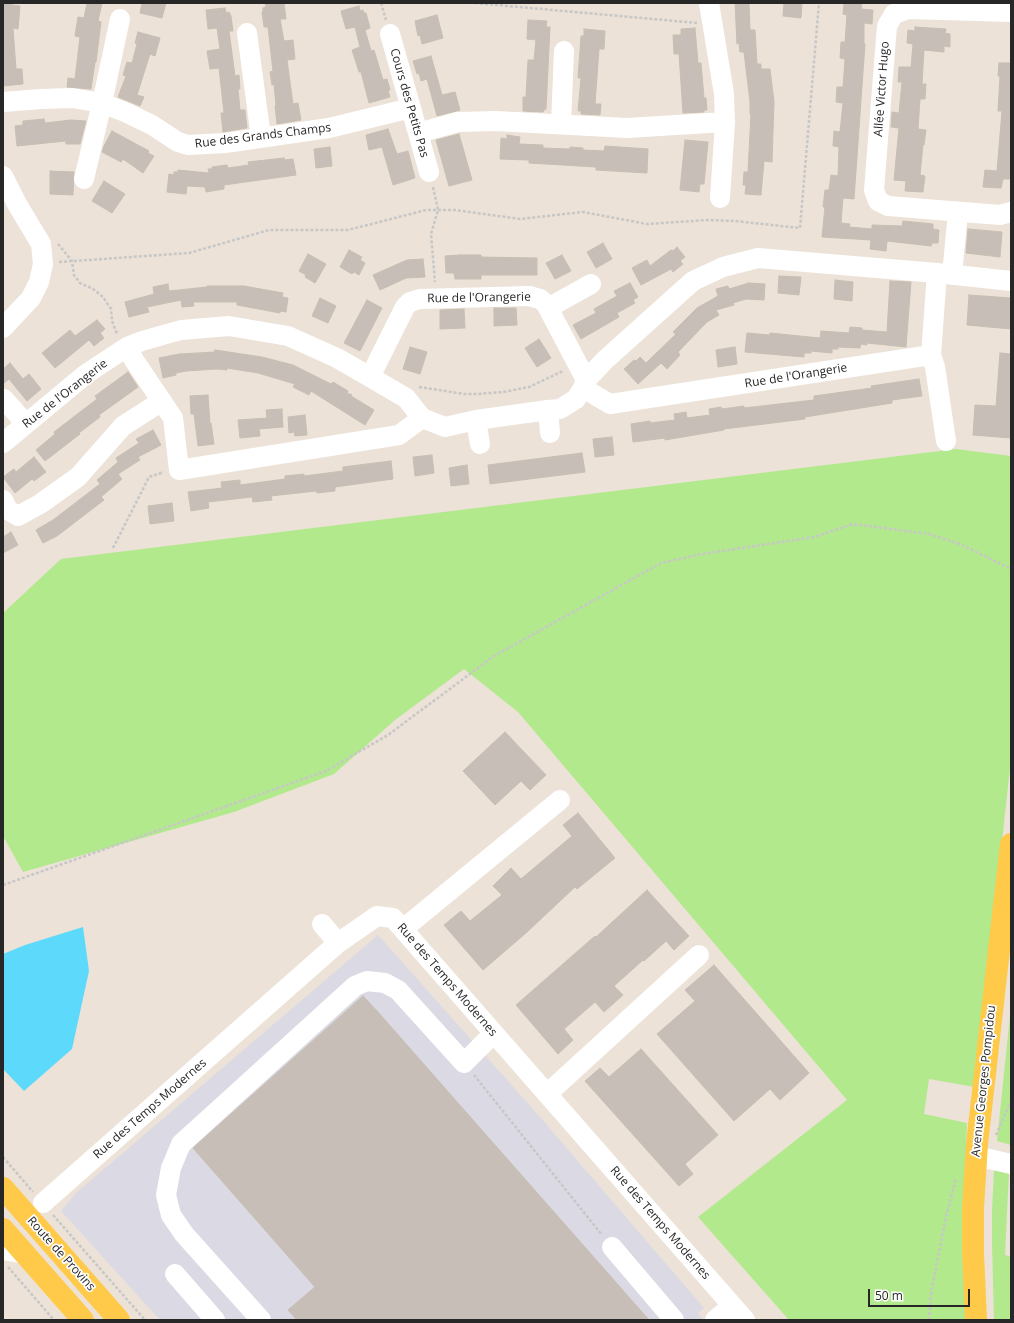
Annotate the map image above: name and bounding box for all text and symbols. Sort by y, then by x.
street label: Allée Victor Hugo [871,41,893,137]
street label: Cours des Petits Pas [387,47,431,159]
street label: Rue des Grands Champs [194,120,332,152]
street label: Rue de l'Orangerie [427,290,531,306]
street label: Rue de l'Orangerie [20,356,110,432]
street label: Rue de l'Orangerie [744,361,848,391]
street label: Rue des Temps Modernes [394,921,500,1039]
street label: Avenue Georges Pompidou [969,1004,999,1158]
street label: Rue des Temps Modernes [91,1056,209,1162]
street label: Rue des Temps Modernes [607,1164,713,1282]
street label: Route de Provins [24,1214,98,1294]
scale bar [870,1281,972,1307]
text: 50 m [875,1287,903,1304]

